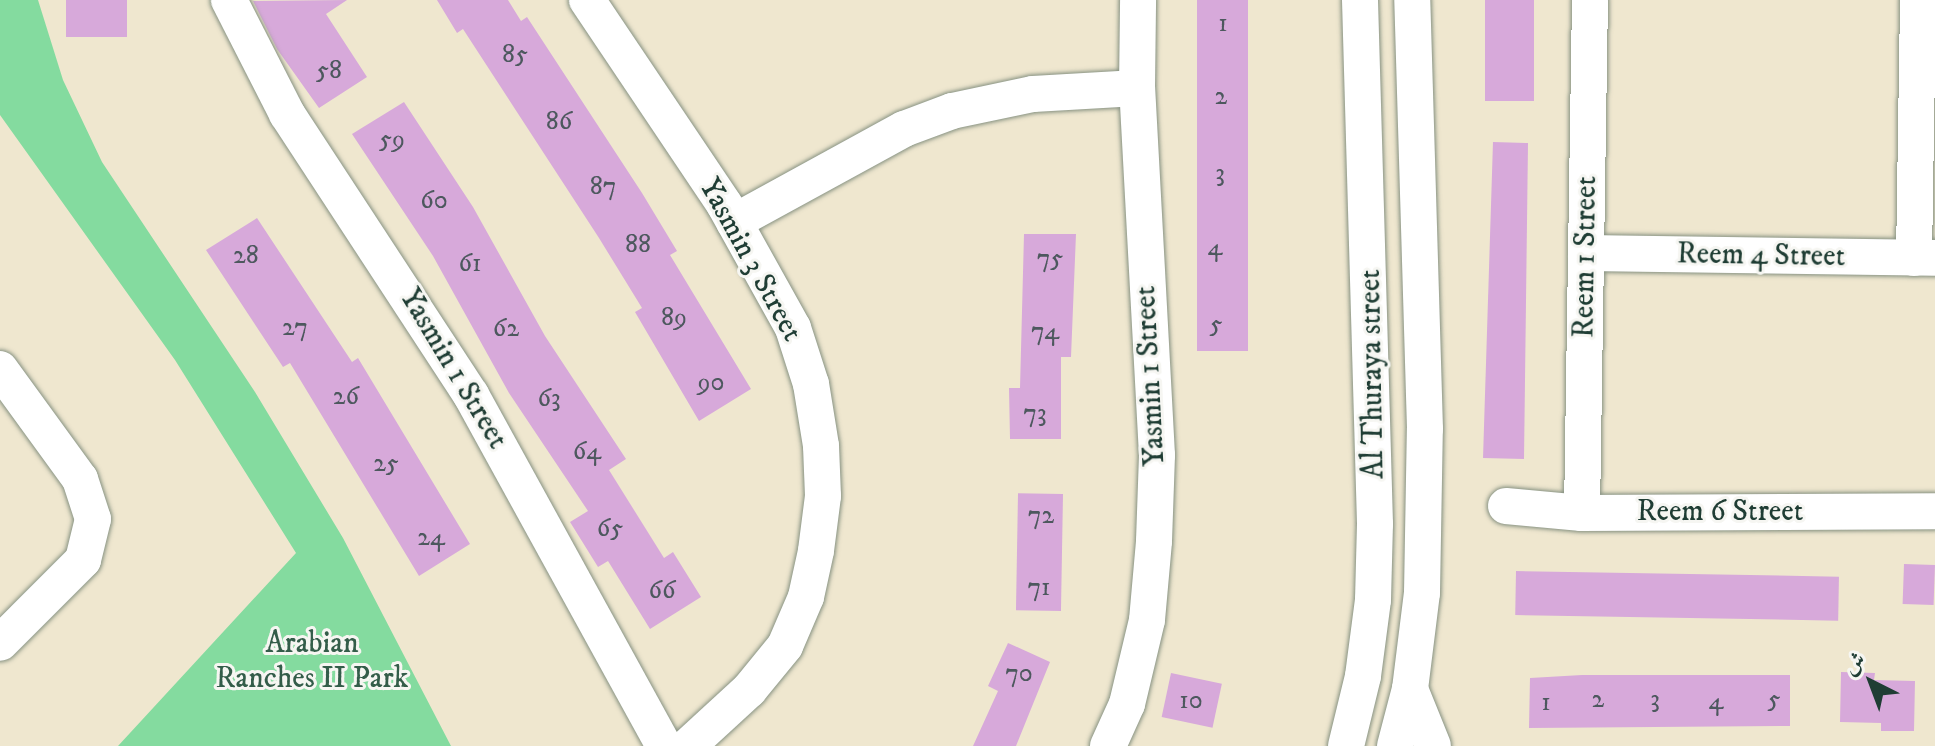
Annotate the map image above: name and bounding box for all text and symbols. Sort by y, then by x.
house number: 1 [1218,8,1228,40]
house number: 85 [502,39,528,71]
house number: 58 [316,55,342,87]
house number: 2 [1215,81,1227,113]
house number: 86 [546,106,572,138]
house number: 59 [379,124,405,156]
house number: 3 [1215,158,1225,190]
house number: 87 [590,171,616,203]
street label: Yasmin 3 Street [690,172,810,348]
street label: Reem 1 Street [1567,176,1605,338]
house number: 60 [420,185,448,217]
house number: 88 [625,229,651,261]
house number: 4 [1208,232,1222,264]
street label: Reem 4 Street [1677,237,1845,275]
house number: 28 [233,240,259,272]
house number: 75 [1037,243,1063,275]
house number: 61 [459,248,481,280]
street label: Al Thuraya street [1353,269,1393,479]
street label: Yasmin 1 Street [391,282,515,456]
street label: Yasmin 1 Street [1128,285,1174,467]
house number: 89 [661,302,687,334]
house number: 5 [1210,309,1222,341]
house number: 27 [282,312,308,344]
house number: 62 [493,313,519,345]
house number: 74 [1031,316,1059,348]
house number: 90 [698,367,724,399]
house number: 26 [333,381,359,413]
house number: 63 [537,383,561,415]
house number: 73 [1023,398,1047,430]
house number: 64 [573,436,601,468]
house number: 25 [373,448,399,480]
street label: Reem 6 Street [1637,494,1803,530]
house number: 72 [1028,500,1054,532]
house number: 65 [597,513,623,545]
house number: 24 [417,522,445,554]
house number: 71 [1027,572,1051,604]
house number: 66 [648,575,676,607]
park label: Arabian Ranches II Park [216,626,408,696]
north arrow [1831,642,1911,722]
text: ش [1837,646,1872,681]
house number: 70 [1005,658,1033,690]
house number: 2 [1592,684,1604,716]
house number: 3 [1650,684,1660,716]
house number: 5 [1768,684,1780,716]
house number: 10 [1179,685,1203,717]
house number: 4 [1709,686,1723,718]
house number: 1 [1541,687,1551,719]

